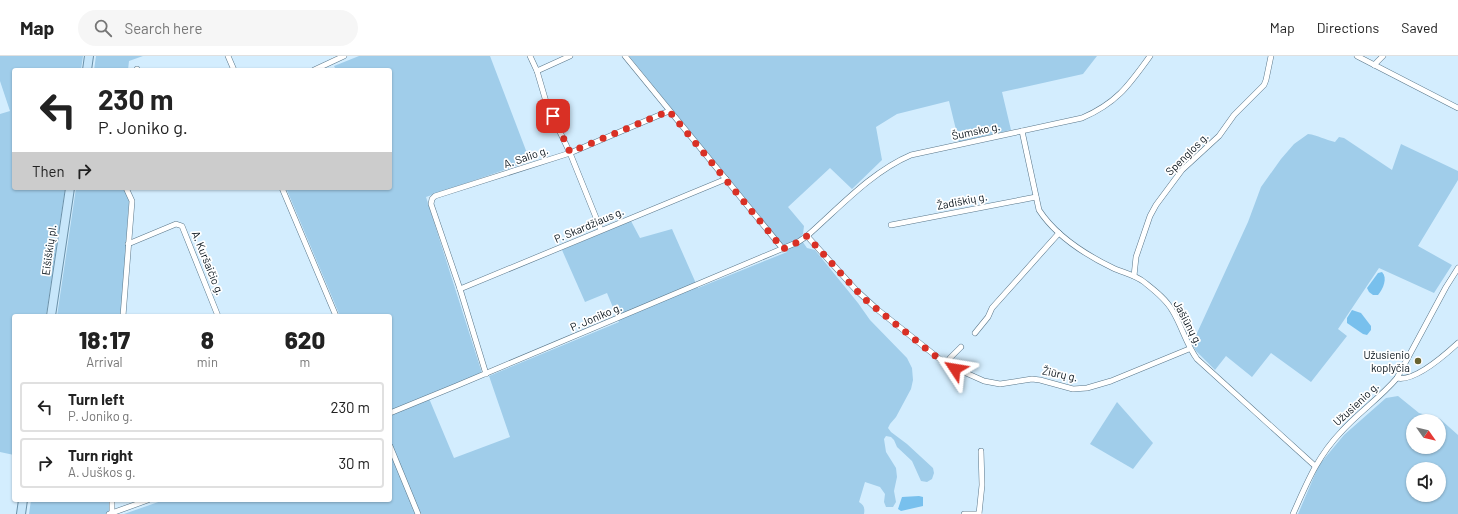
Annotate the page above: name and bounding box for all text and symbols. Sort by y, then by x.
search box [78,10,358,46]
text: Map [20,16,54,39]
icon: search [92,17,114,39]
text: Search here [124,19,202,37]
text: Map [1270,19,1295,36]
text: Directions [1317,19,1379,36]
text: Saved [1401,19,1438,36]
text: 230 m [98,82,173,116]
icon: left [32,84,84,136]
pin [536,99,570,133]
icon: arrive [542,105,564,127]
text: P. Joniko g. [98,116,188,138]
street label: Šumsko g. [951,119,1001,142]
street label: Spenglos g. [1163,130,1211,178]
street label: A. Salio g. [502,143,550,170]
icon: right [73,160,95,182]
text: Then [32,162,65,180]
street label: Žadiškių g. [936,189,988,212]
street label: P. Skardžiaus g. [552,204,626,245]
street label: Eišiškių pl. [39,224,58,276]
street label: A. Kuršaičio g. [190,229,227,297]
street label: Jašiūnų g. [1171,298,1206,347]
street label: P. Joniko g. [568,300,624,333]
text: 18:17 [79,325,130,354]
text: 8 [201,325,214,354]
text: 620 [285,325,325,354]
position arrow [934,348,976,390]
place label: Užusienio koplyčia [1363,348,1410,374]
text: Arrival [86,354,123,370]
text: min [197,354,218,370]
text: m [300,354,310,370]
marker: Užusienio koplyčia [1413,356,1423,366]
street label: Žiūrų g. [1041,363,1079,384]
street label: Užusienio g. [1330,379,1381,428]
text: Turn left [68,390,124,408]
icon: left [34,396,56,418]
text: 230 m [330,398,370,416]
text: P. Joniko g. [68,408,133,424]
north arrow [1406,414,1446,454]
map controls [1406,414,1446,502]
text: Turn right [68,446,133,464]
icon: right [34,452,56,474]
text: 30 m [338,454,370,472]
button: sound [1406,462,1446,502]
text: A. Juškos g. [68,464,136,480]

